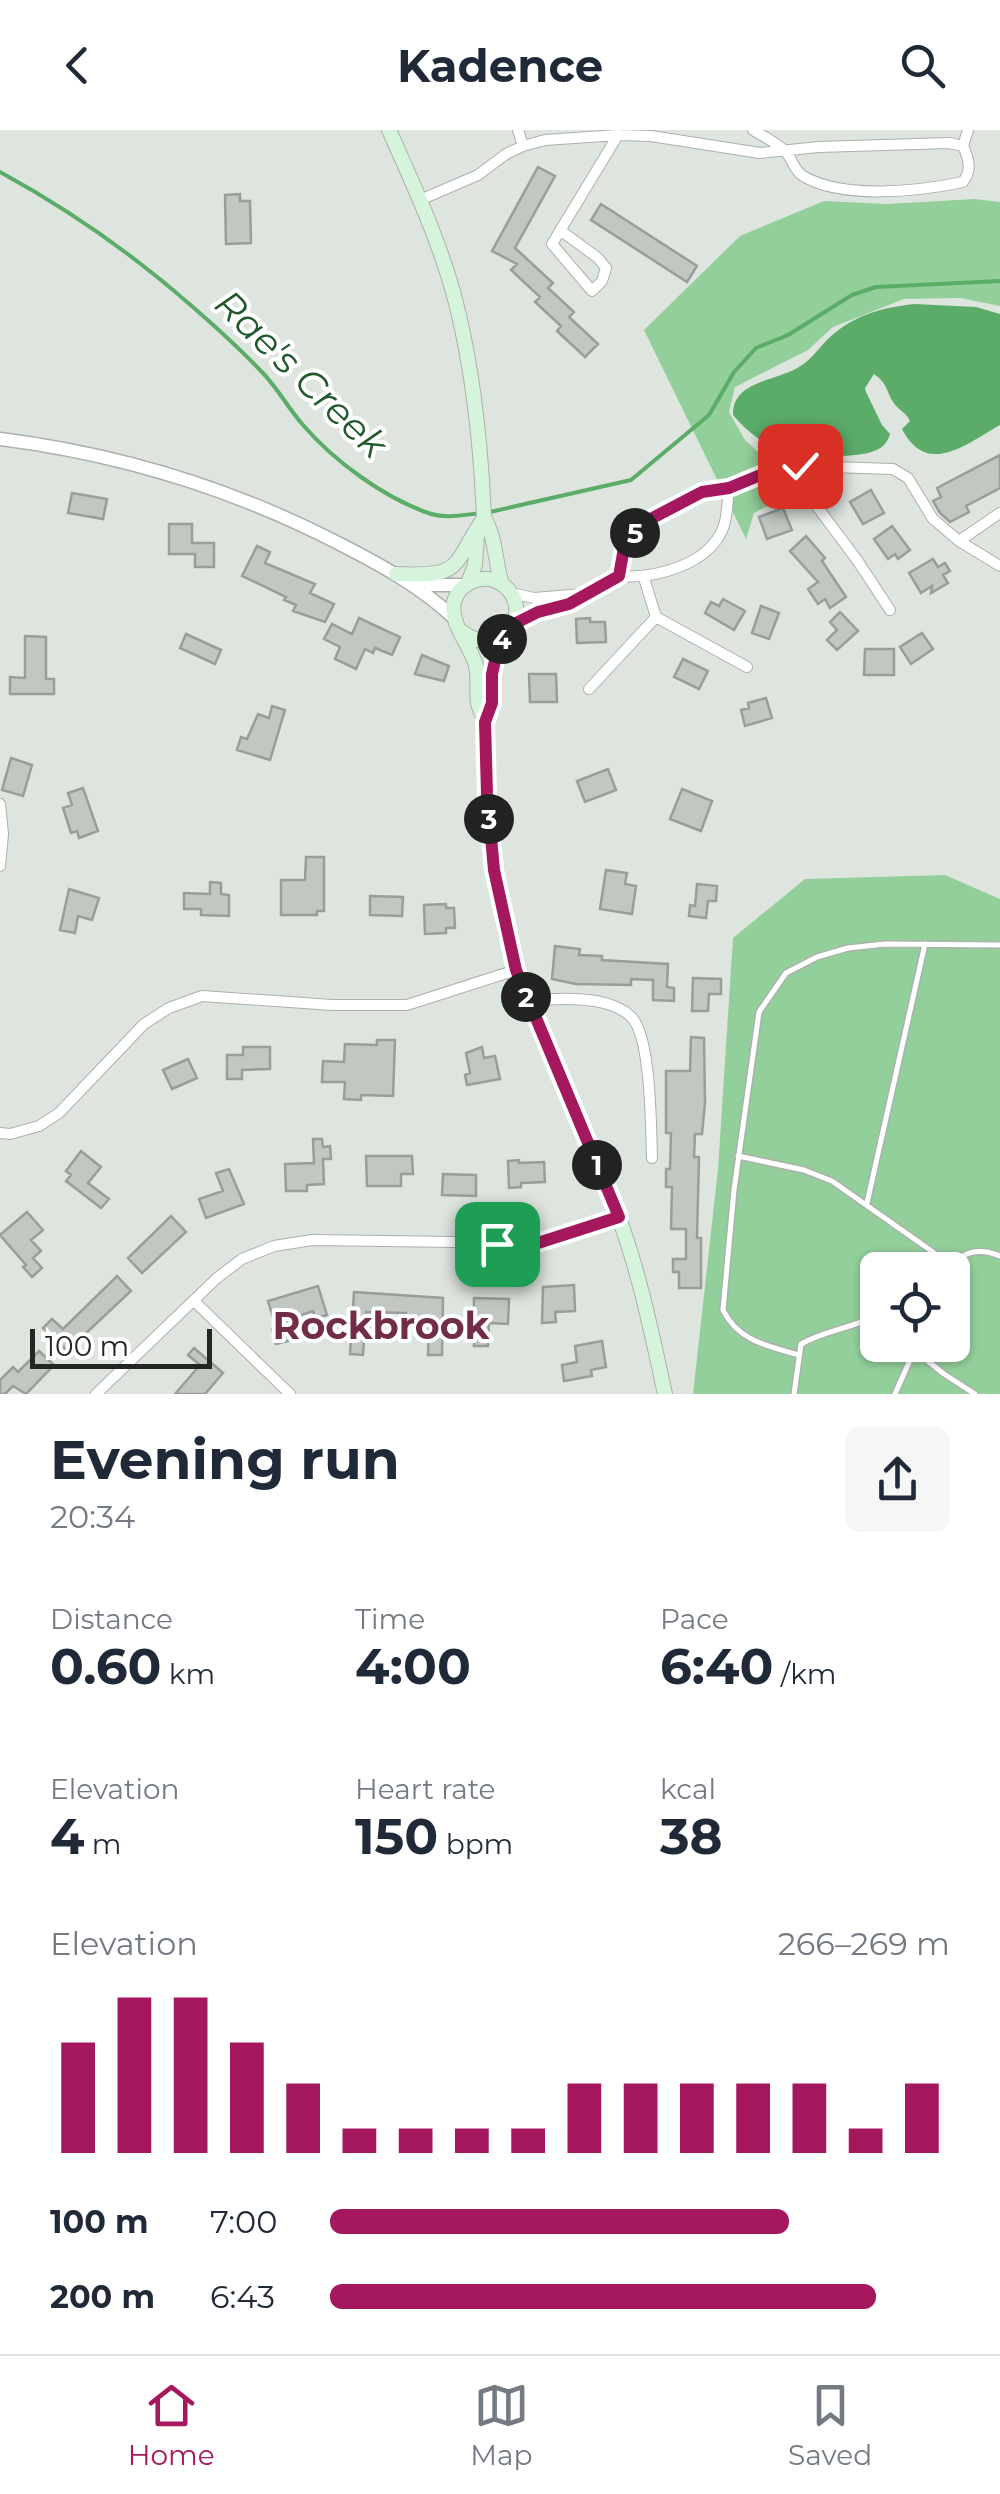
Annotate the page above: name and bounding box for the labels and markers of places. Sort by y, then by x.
pin [758,424,843,509]
pin: 5 [610,508,660,558]
pin: 4 [477,614,527,664]
pin: 3 [464,794,514,844]
pin: 2 [501,972,551,1022]
pin: 1 [572,1140,622,1190]
pin [455,1202,540,1287]

